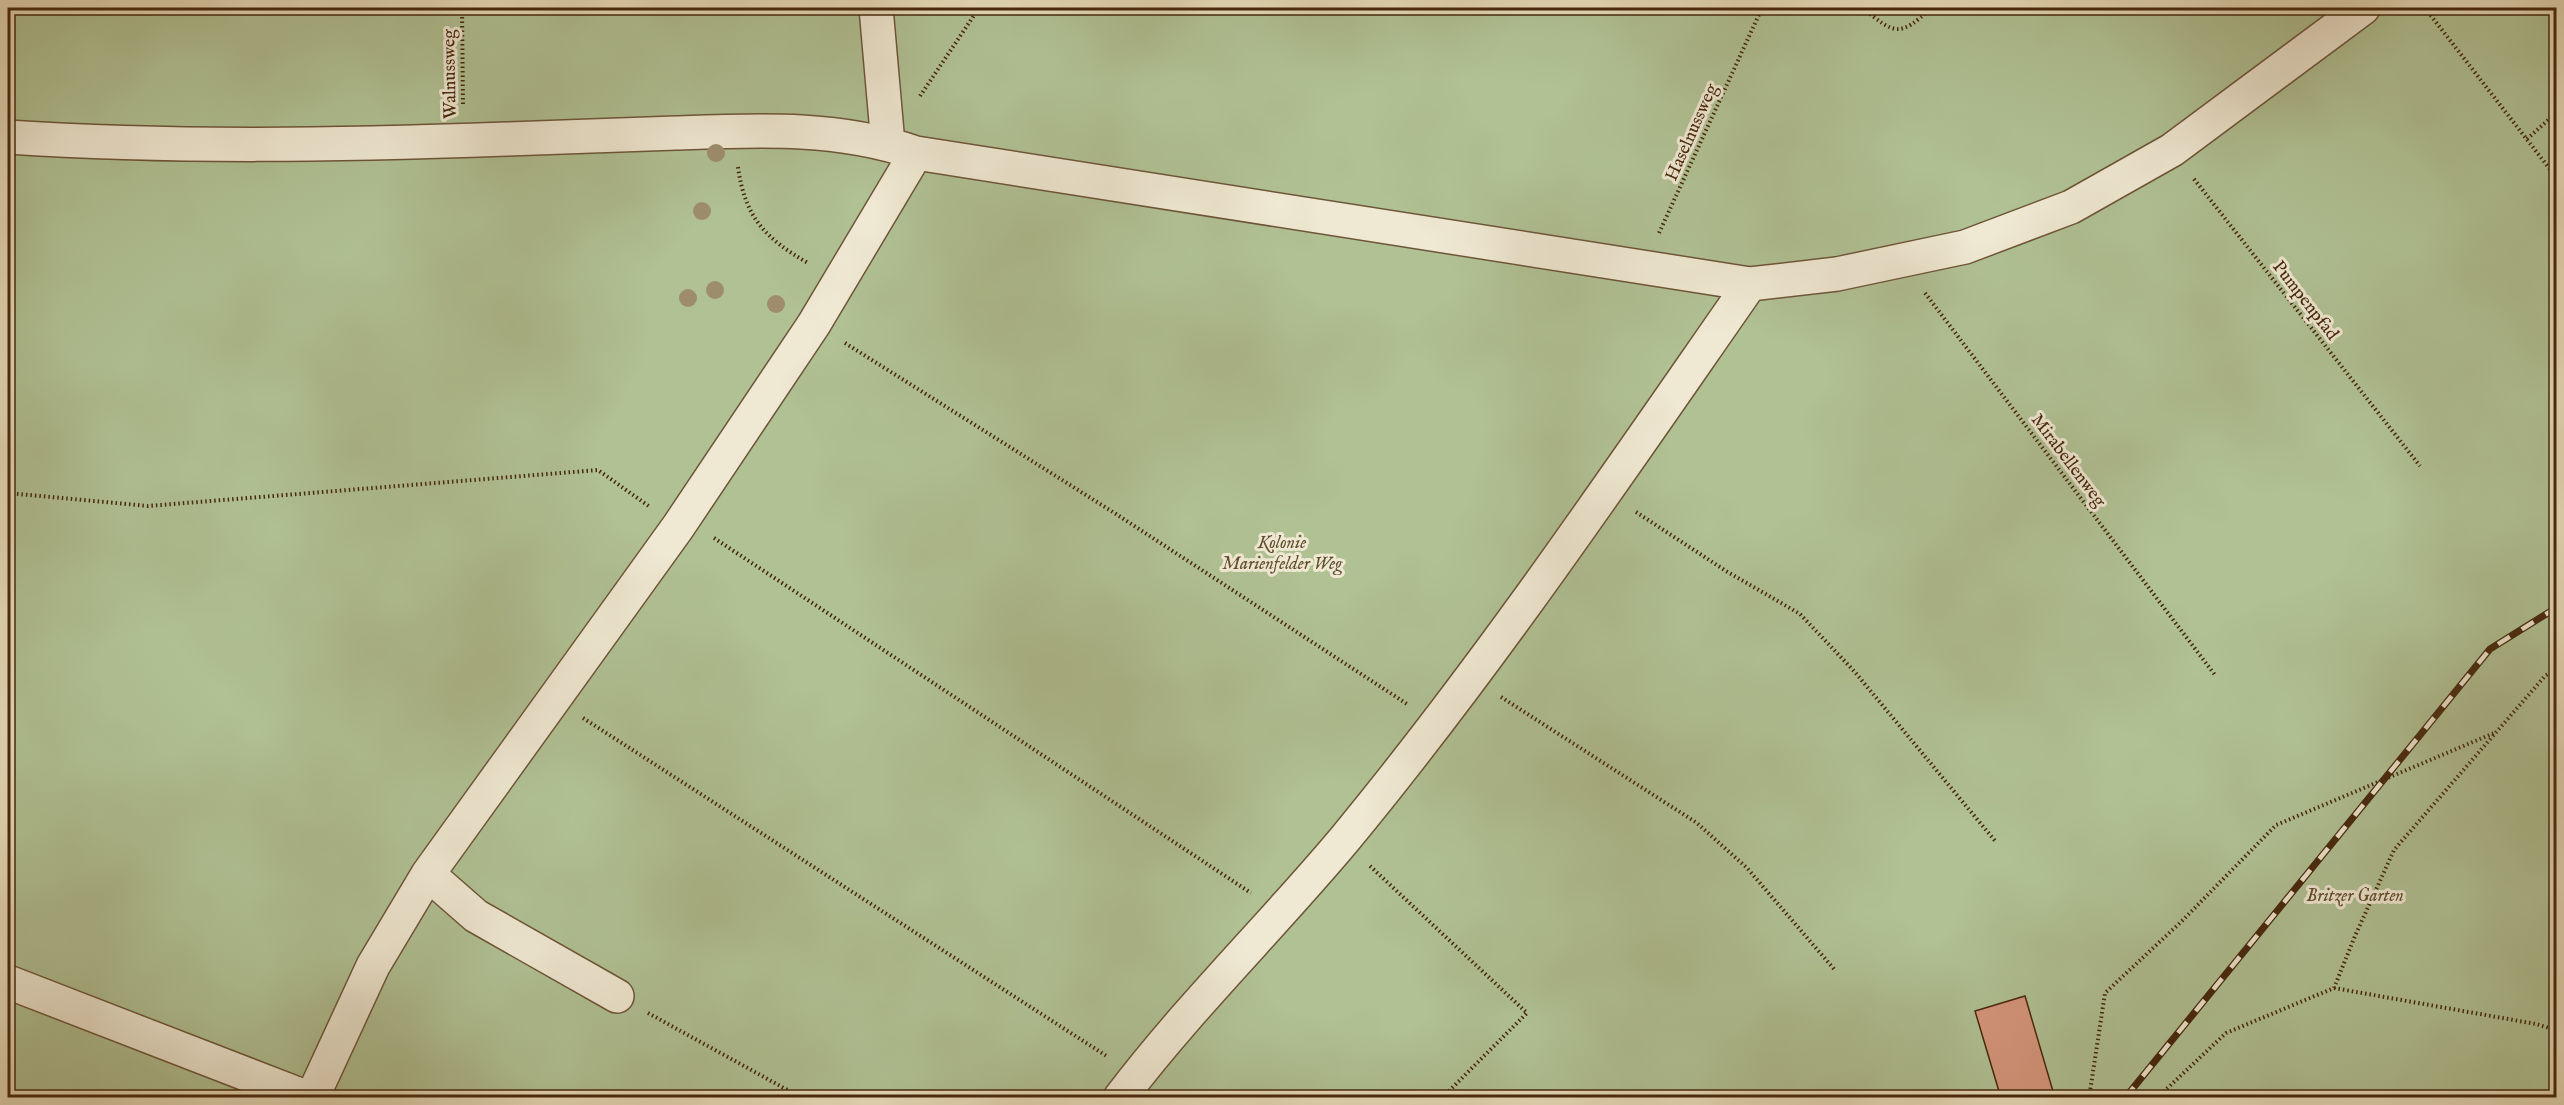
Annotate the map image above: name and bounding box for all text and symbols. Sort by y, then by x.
street label: Walnussweg [438,29,463,119]
street label: Haselnussweg [1661,80,1724,185]
street label: Pumpenpfad [2267,256,2343,346]
street label: Mirabellenweg [2025,410,2111,512]
park label: Kolonie Marienfelder Weg [1222,532,1343,576]
park label: Britzer Garten [2306,885,2404,908]

